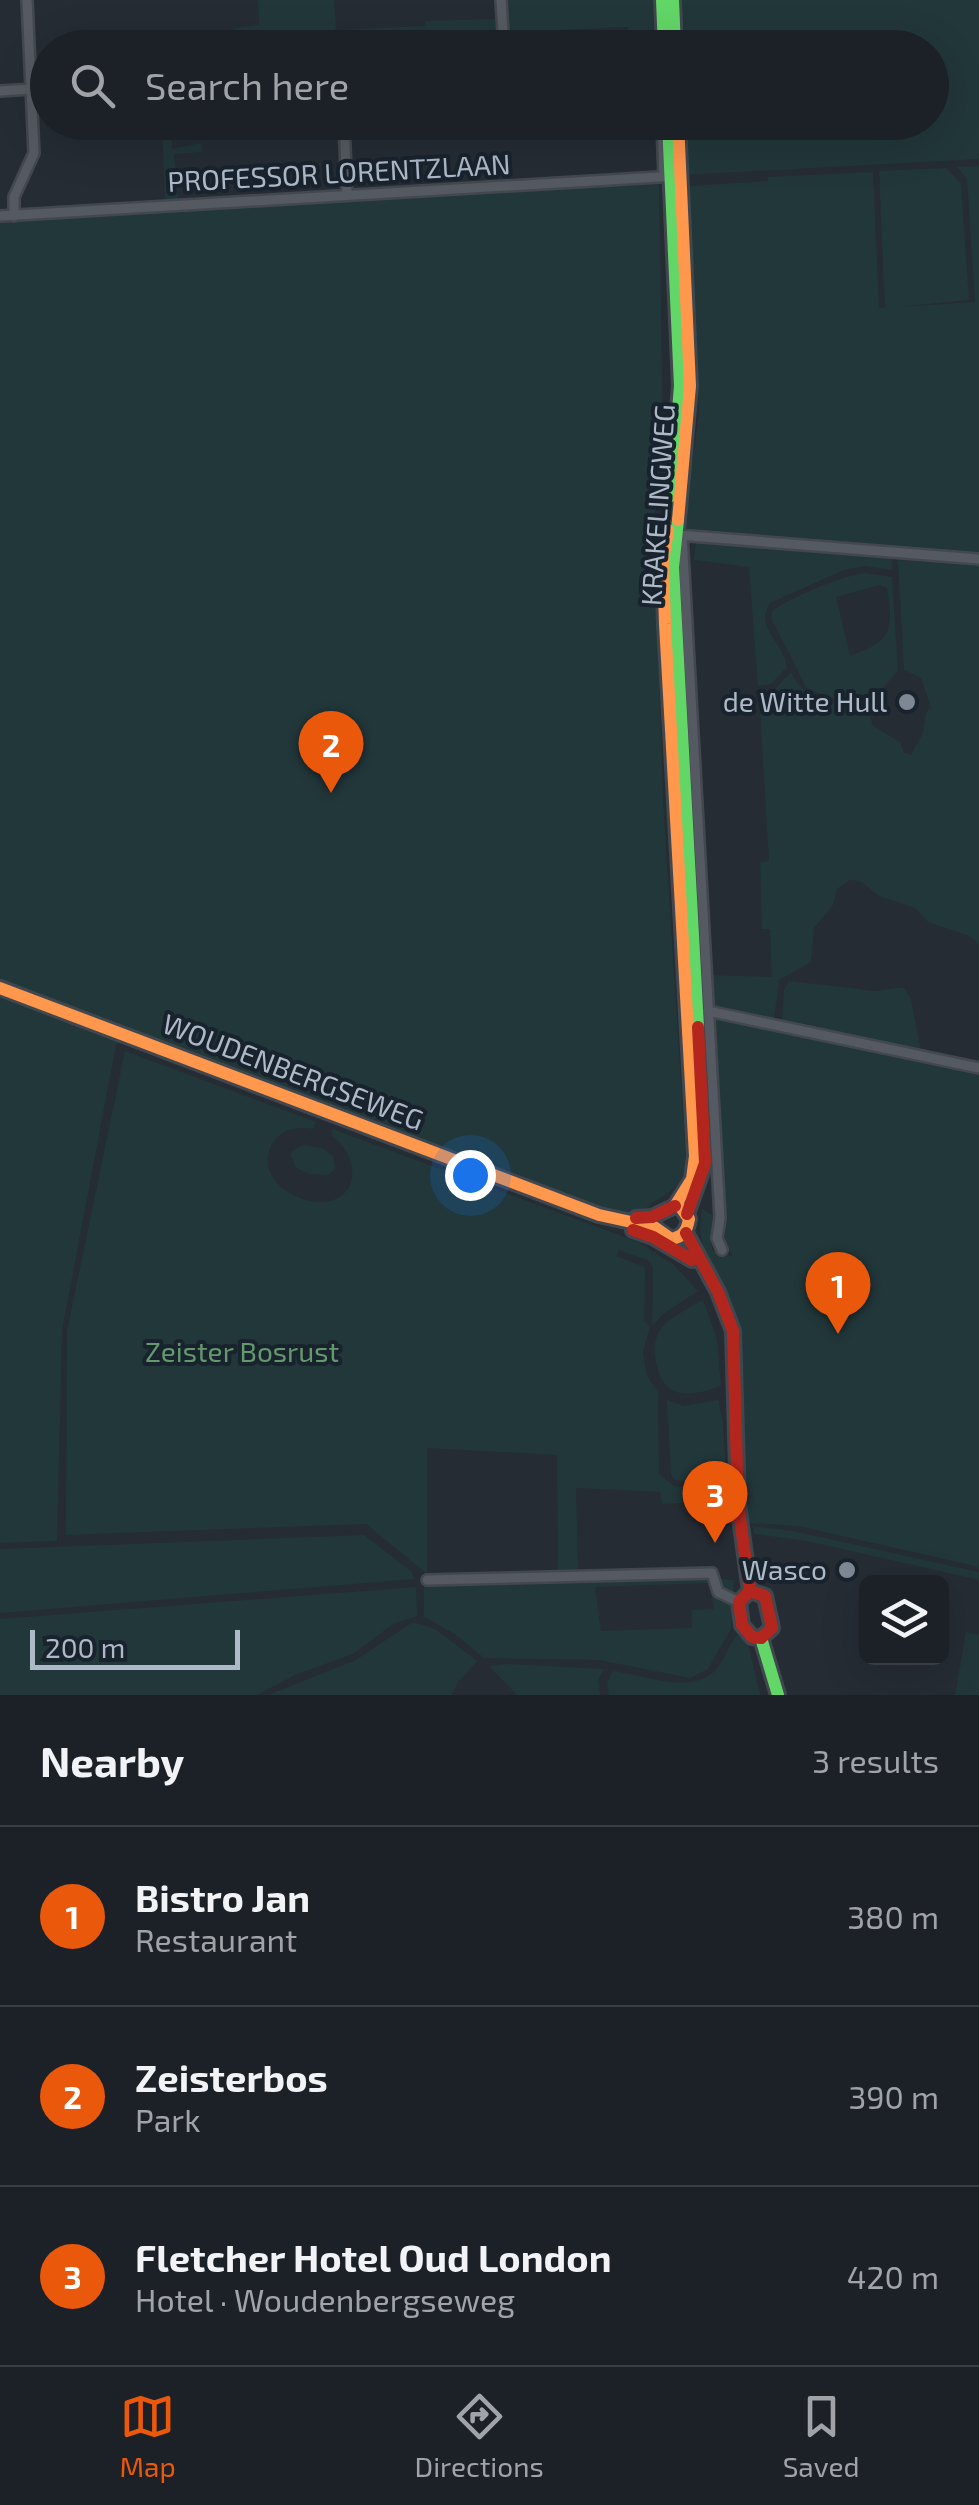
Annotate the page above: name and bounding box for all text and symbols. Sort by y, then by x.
search box [30,30,949,140]
icon: search [65,58,120,113]
text: Search here [145,62,349,108]
street label: PROFESSOR LORENTZLAAN [167,146,511,198]
street label: KRAKELINGWEG [633,403,681,607]
place label: de Witte Hull [723,684,888,718]
marker: de Witte Hull [896,691,918,713]
pin: 2 [298,710,364,793]
street label: WOUDENBERGSEWEG [158,1006,429,1137]
your location [445,1150,496,1201]
pin: 1 [806,1252,870,1334]
park label: Zeister Bosrust [145,1334,339,1368]
pin: 3 [682,1460,748,1543]
place label: Wasco [742,1552,827,1586]
marker: Wasco [836,1559,858,1581]
map controls [859,1575,949,1665]
button: layers [859,1575,949,1665]
scale bar [30,1625,240,1670]
text: 200 m [45,1630,125,1664]
text: Nearby [40,1735,184,1785]
text: 3 results [812,1741,939,1779]
text: Bistro Jan [135,1874,310,1920]
text: 1 [66,1897,79,1935]
text: 380 m [847,1897,939,1935]
text: Restaurant [135,1920,297,1958]
text: Zeisterbos [135,2054,328,2100]
text: 2 [63,2077,82,2115]
text: 390 m [848,2077,939,2115]
text: Park [135,2100,200,2138]
text: Fletcher Hotel Oud London [135,2234,611,2280]
text: 3 [63,2257,82,2295]
text: 420 m [847,2257,939,2295]
text: Hotel · Woudenbergseweg [135,2280,515,2318]
tab: Map [119,2389,176,2483]
tab: Directions [415,2389,544,2483]
tab: Saved [783,2389,860,2483]

